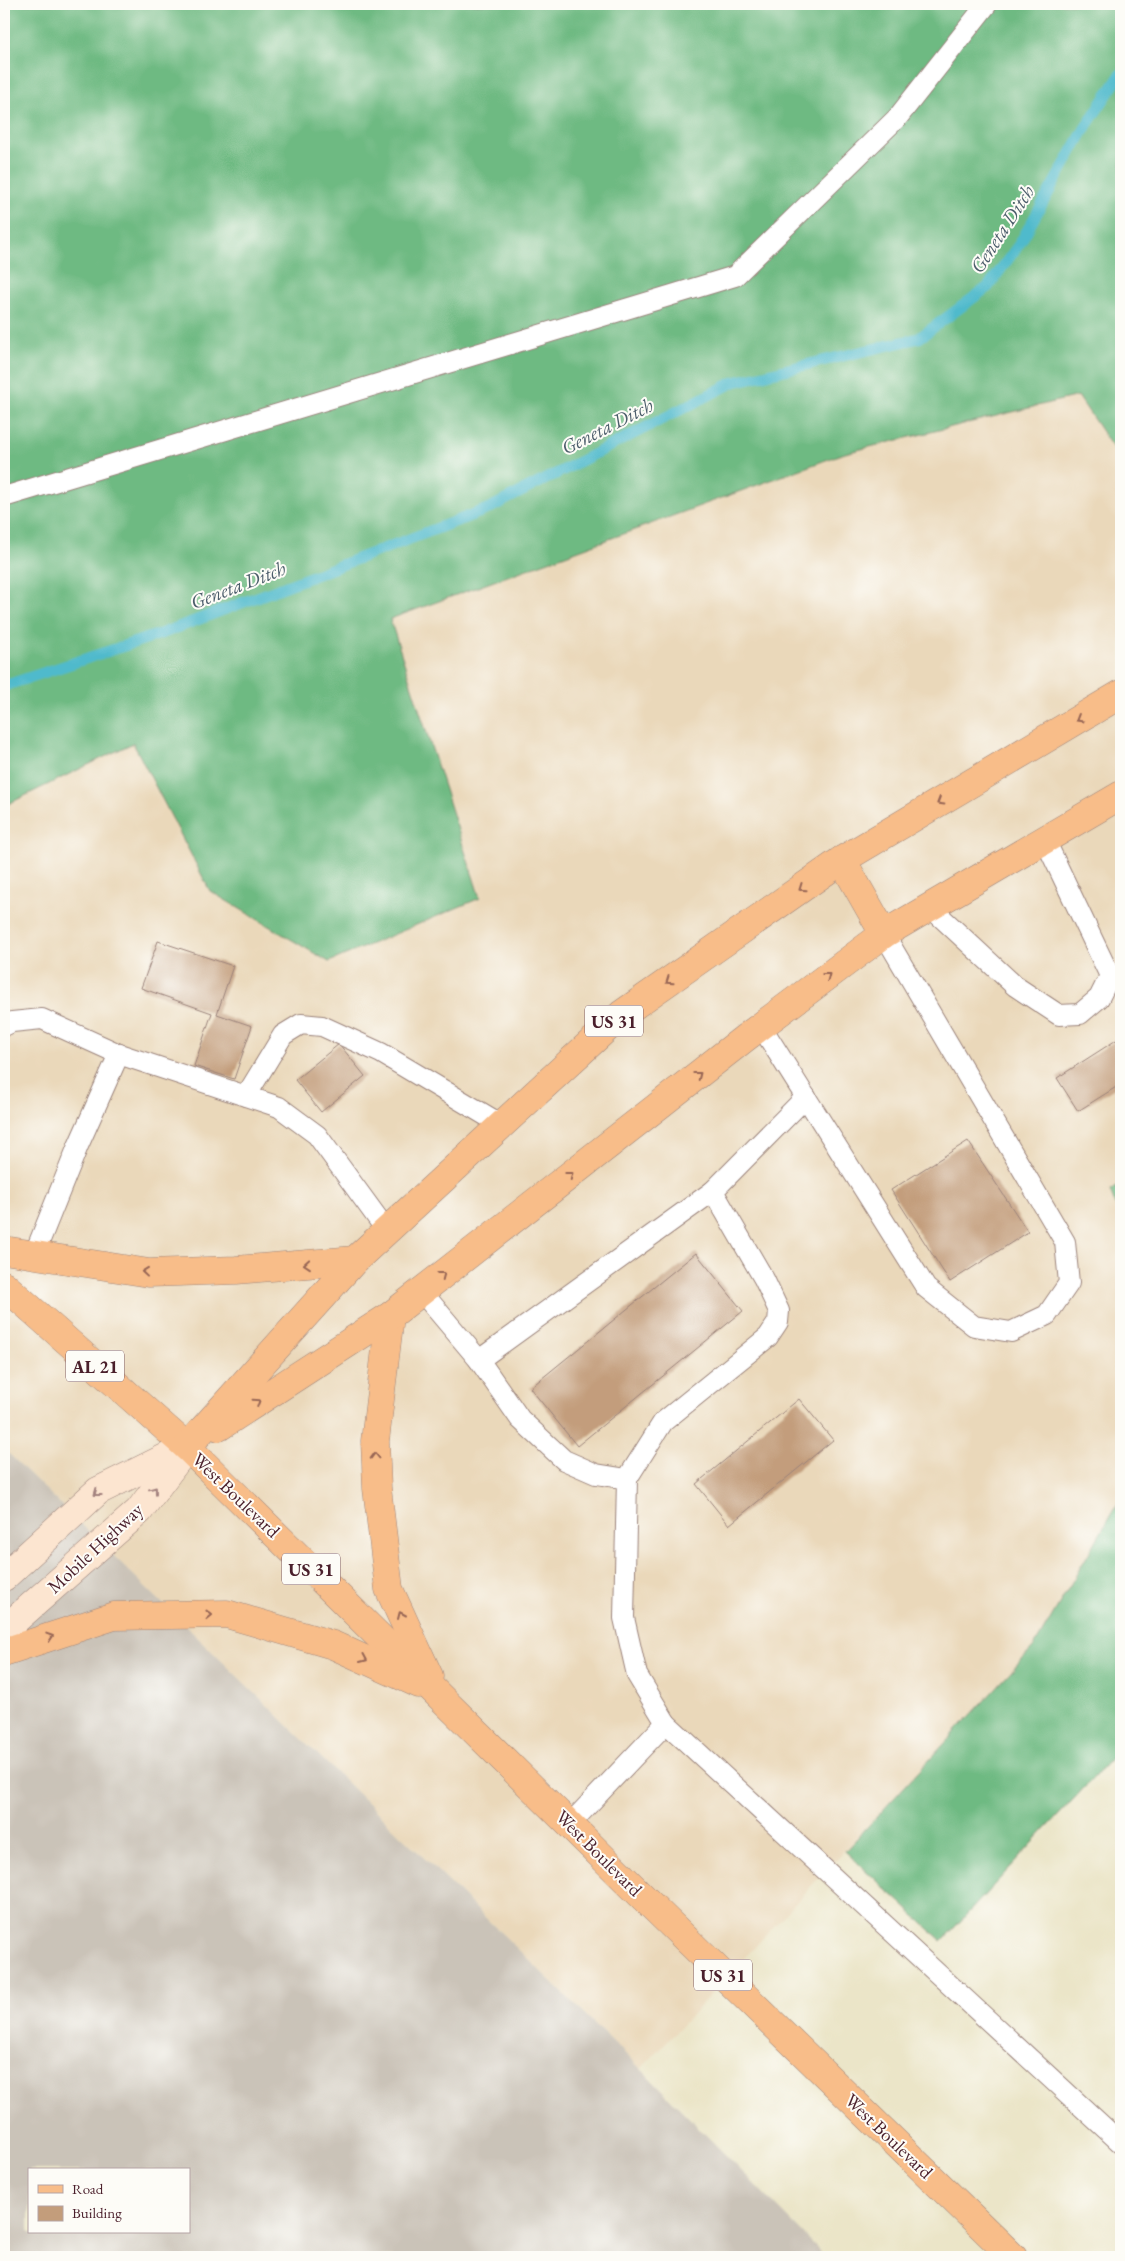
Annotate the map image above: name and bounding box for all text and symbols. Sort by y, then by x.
water label: Geneta Ditch [964,180,1040,278]
water label: Geneta Ditch [557,392,658,460]
water label: Geneta Ditch [187,555,290,615]
one-way arrow [1076,713,1085,723]
one-way arrow [936,796,945,806]
one-way arrow [798,882,808,891]
one-way arrow [821,974,830,982]
one-way arrow [665,975,674,984]
road number: US 31 [585,1006,643,1036]
one-way arrow [692,1072,701,1080]
one-way arrow [564,1172,574,1181]
one-way arrow [303,1258,311,1269]
one-way arrow [140,1267,148,1278]
one-way arrow [436,1272,446,1281]
road number: AL 21 [66,1350,124,1382]
one-way arrow [251,1399,261,1408]
street label: West Boulevard [187,1447,286,1543]
one-way arrow [370,1452,381,1460]
one-way arrow [93,1487,103,1496]
one-way arrow [149,1487,157,1496]
street label: Mobile Highway [42,1497,149,1599]
road number: US 31 [282,1554,340,1585]
one-way arrow [206,1609,214,1620]
one-way arrow [397,1611,408,1620]
one-way arrow [45,1632,54,1642]
one-way arrow [359,1653,368,1663]
street label: West Boulevard [550,1804,648,1902]
road number: US 31 [694,1960,752,1990]
street label: West Boulevard [840,2088,939,2184]
legend [28,2168,190,2234]
text: Road [72,2179,104,2198]
text: Building [72,2203,122,2222]

